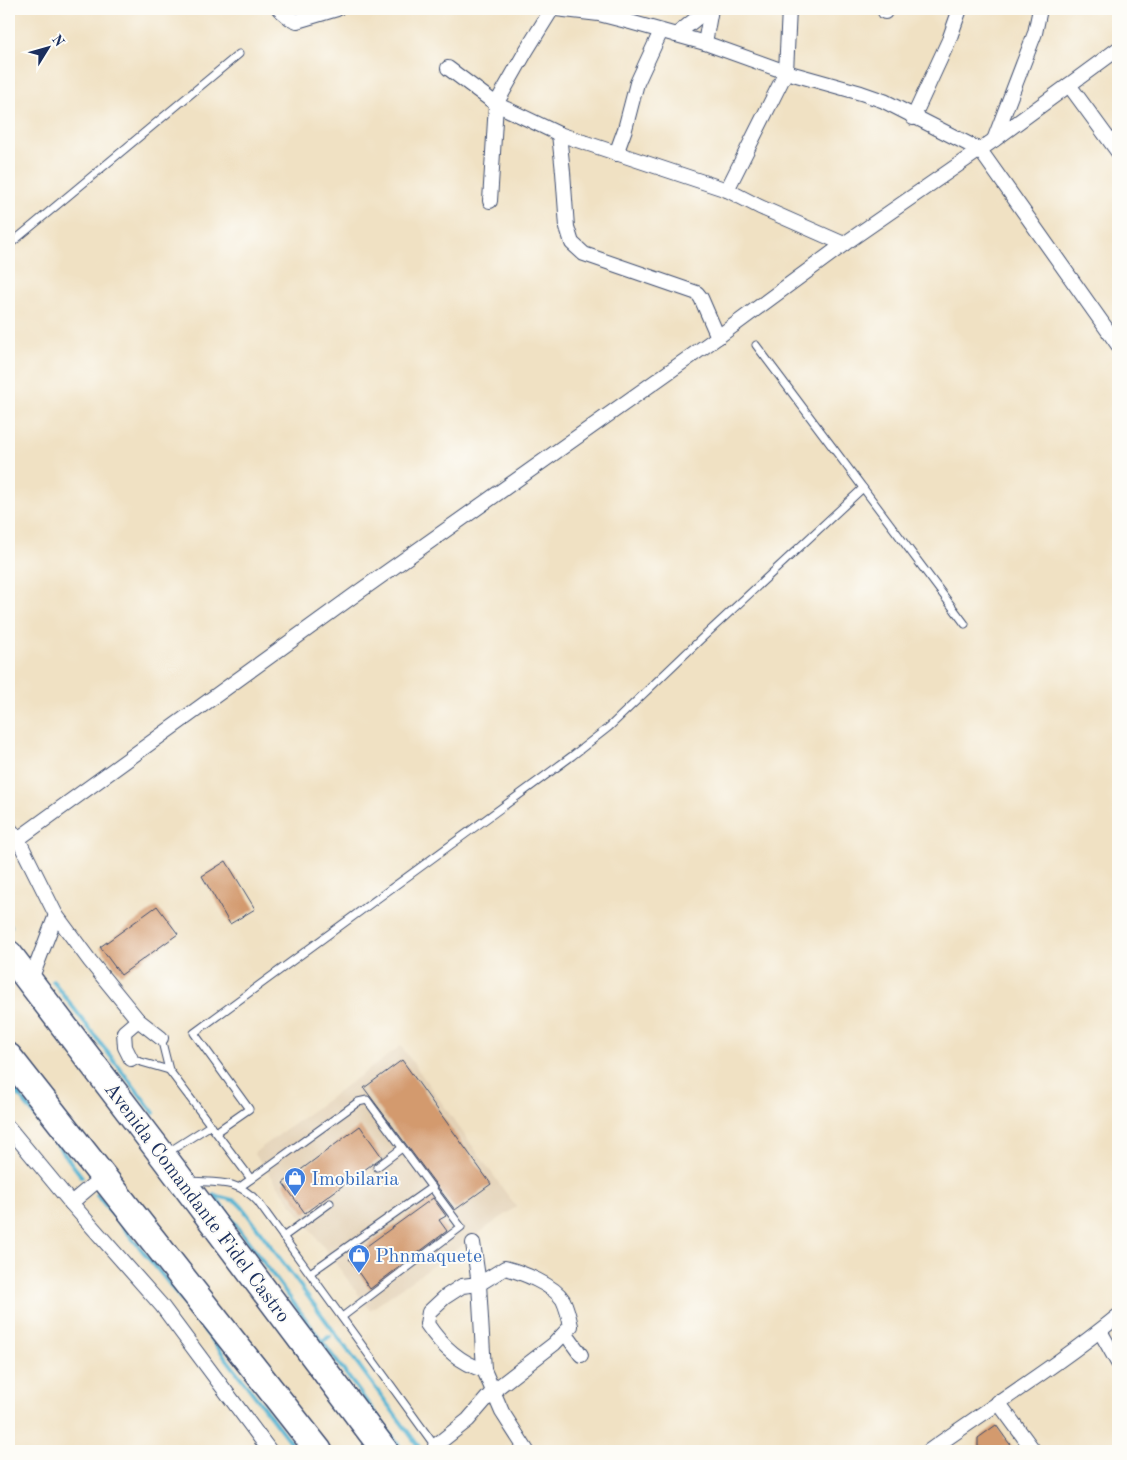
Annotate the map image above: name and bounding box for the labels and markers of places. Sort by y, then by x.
shop icon: Imobilaria [283,1166,307,1197]
place label: Imobilaria [311,1170,399,1190]
shop icon: Phnmaquete [347,1243,371,1274]
place label: Phnmaquete [375,1247,482,1267]

